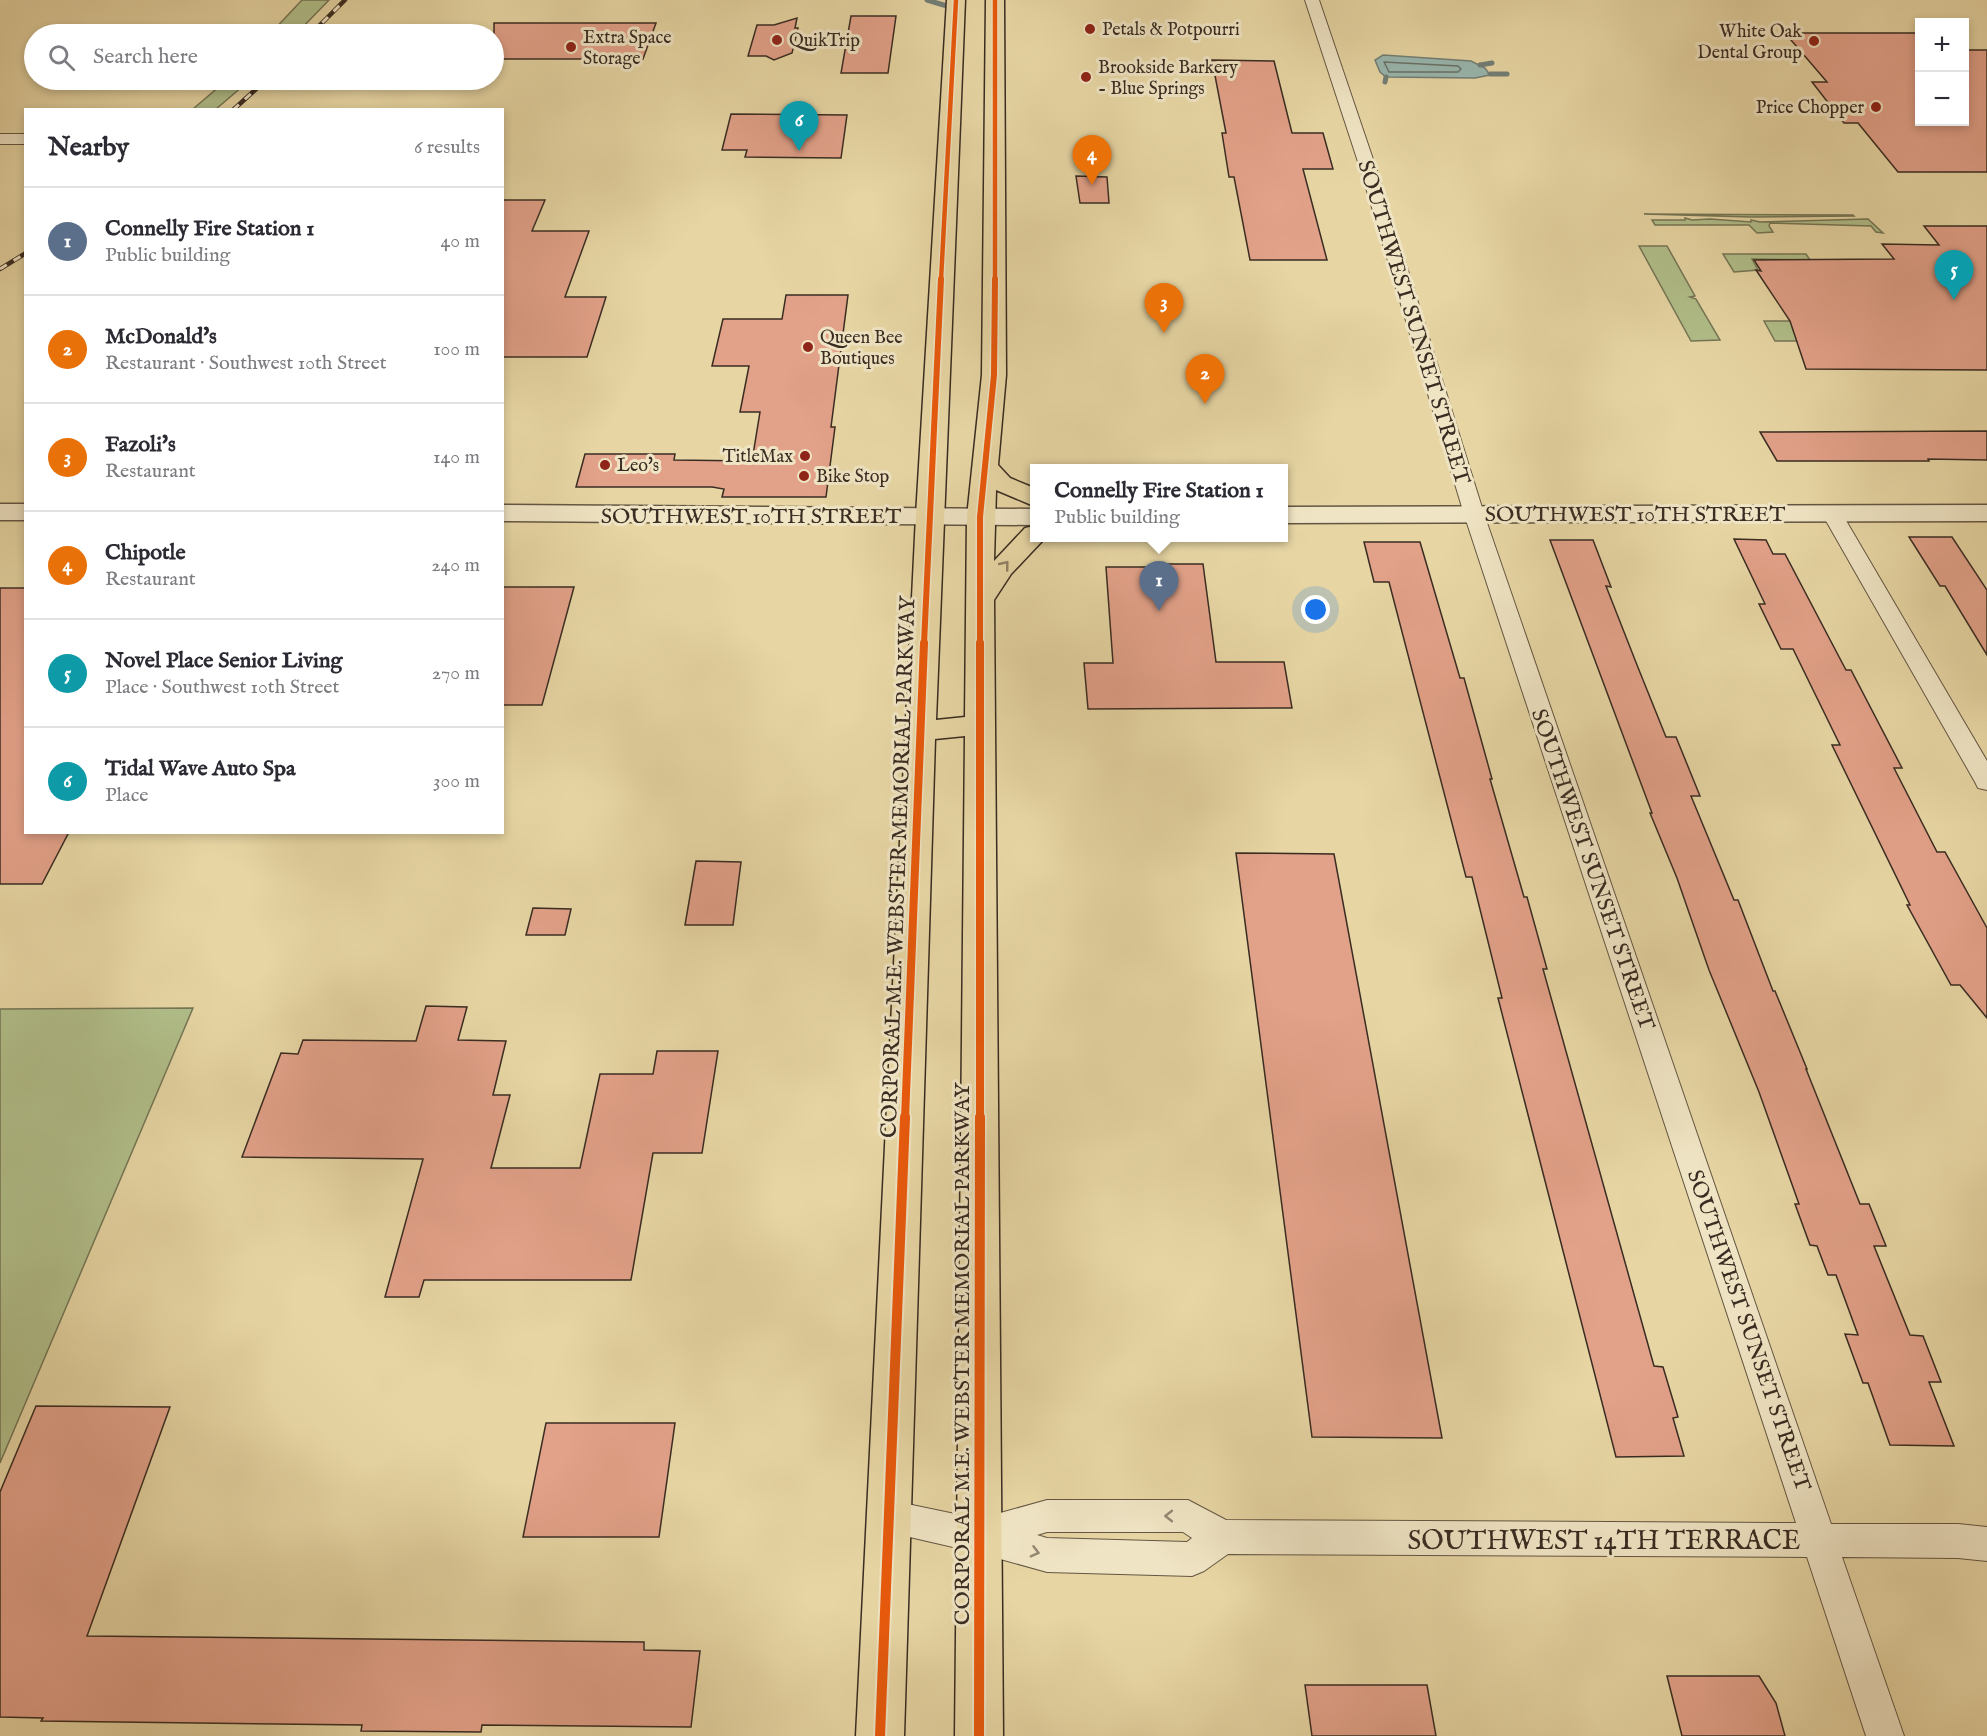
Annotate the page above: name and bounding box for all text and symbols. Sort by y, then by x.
map controls [1915,18,1969,126]
button: + [1915,18,1969,72]
place label: Petals & Potpourri [1102,19,1240,42]
place label: White Oak Dental Group [1697,21,1802,65]
marker: Petals & Potpourri [1083,22,1097,36]
search box [24,24,504,90]
place label: Extra Space Storage [583,27,671,71]
place label: QuikTrip [789,30,860,53]
marker: QuikTrip [770,33,784,47]
marker: White Oak Dental Group [1807,34,1821,48]
marker: Extra Space Storage [564,40,578,54]
icon: search [45,41,78,74]
text: Search here [93,43,198,71]
place label: Brookside Barkery - Blue Springs [1098,57,1238,101]
marker: Brookside Barkery - Blue Springs [1079,70,1093,84]
button: − [1915,72,1969,126]
place label: Price Chopper [1756,97,1864,120]
marker: Price Chopper [1869,100,1883,114]
pin: 6 [780,102,818,151]
text: Nearby [48,131,129,164]
text: 6 results [414,135,480,160]
pin: 4 [1072,136,1112,185]
street label: SOUTHWEST SUNSET STREET [1350,157,1476,488]
text: Connelly Fire Station 1 [105,215,314,243]
text: 1 [64,229,71,254]
text: 40 m [441,229,480,254]
text: Public building [105,243,230,268]
pin: 5 [1934,250,1974,300]
pin: 3 [1144,284,1184,333]
text: McDonald's [105,323,217,351]
place label: Queen Bee Boutiques [820,327,903,371]
text: 2 [63,337,72,362]
text: 100 m [433,337,480,362]
marker: Queen Bee Boutiques [801,340,815,354]
text: Restaurant · Southwest 10th Street [105,351,387,376]
pin: 2 [1186,354,1224,404]
text: Fazoli's [105,431,176,459]
text: 3 [64,445,71,470]
text: 140 m [433,445,480,470]
place label: TitleMax [723,446,793,469]
marker: TitleMax [798,449,812,463]
place label: Leo's [617,455,659,478]
marker: Leo's [598,458,612,472]
text: Restaurant [105,459,196,484]
popup [1030,464,1288,542]
place label: Bike Stop [816,466,889,489]
marker: Bike Stop [797,469,811,483]
text: Connelly Fire Station 1 [1054,477,1264,505]
street label: SOUTHWEST 10TH STREET [1485,501,1785,529]
street label: SOUTHWEST 10TH STREET [601,503,901,531]
text: Public building [1054,505,1180,530]
text: Chipotle [105,539,186,567]
text: 4 [63,553,72,578]
text: 240 m [431,553,480,578]
one-way arrow [998,561,1009,572]
pin: 1 [1140,562,1178,611]
text: Restaurant [105,567,196,592]
street label: CORPORAL M.E. WEBSTER MEMORIAL PARKWAY [876,594,922,1139]
your location [1301,595,1330,624]
text: Novel Place Senior Living [105,647,342,675]
text: 5 [64,661,71,686]
text: 270 m [432,661,480,686]
text: Place · Southwest 10th Street [105,675,339,700]
street label: SOUTHWEST SUNSET STREET [1524,705,1660,1034]
text: Tidal Wave Auto Spa [105,755,295,783]
text: 6 [63,769,72,794]
text: 300 m [433,769,480,794]
text: Place [105,783,148,808]
street label: CORPORAL M.E. WEBSTER MEMORIAL PARKWAY [949,1082,977,1625]
street label: SOUTHWEST SUNSET STREET [1680,1166,1816,1495]
one-way arrow [1165,1510,1174,1522]
street label: SOUTHWEST 14TH TERRACE [1408,1525,1800,1559]
one-way arrow [1030,1544,1040,1557]

